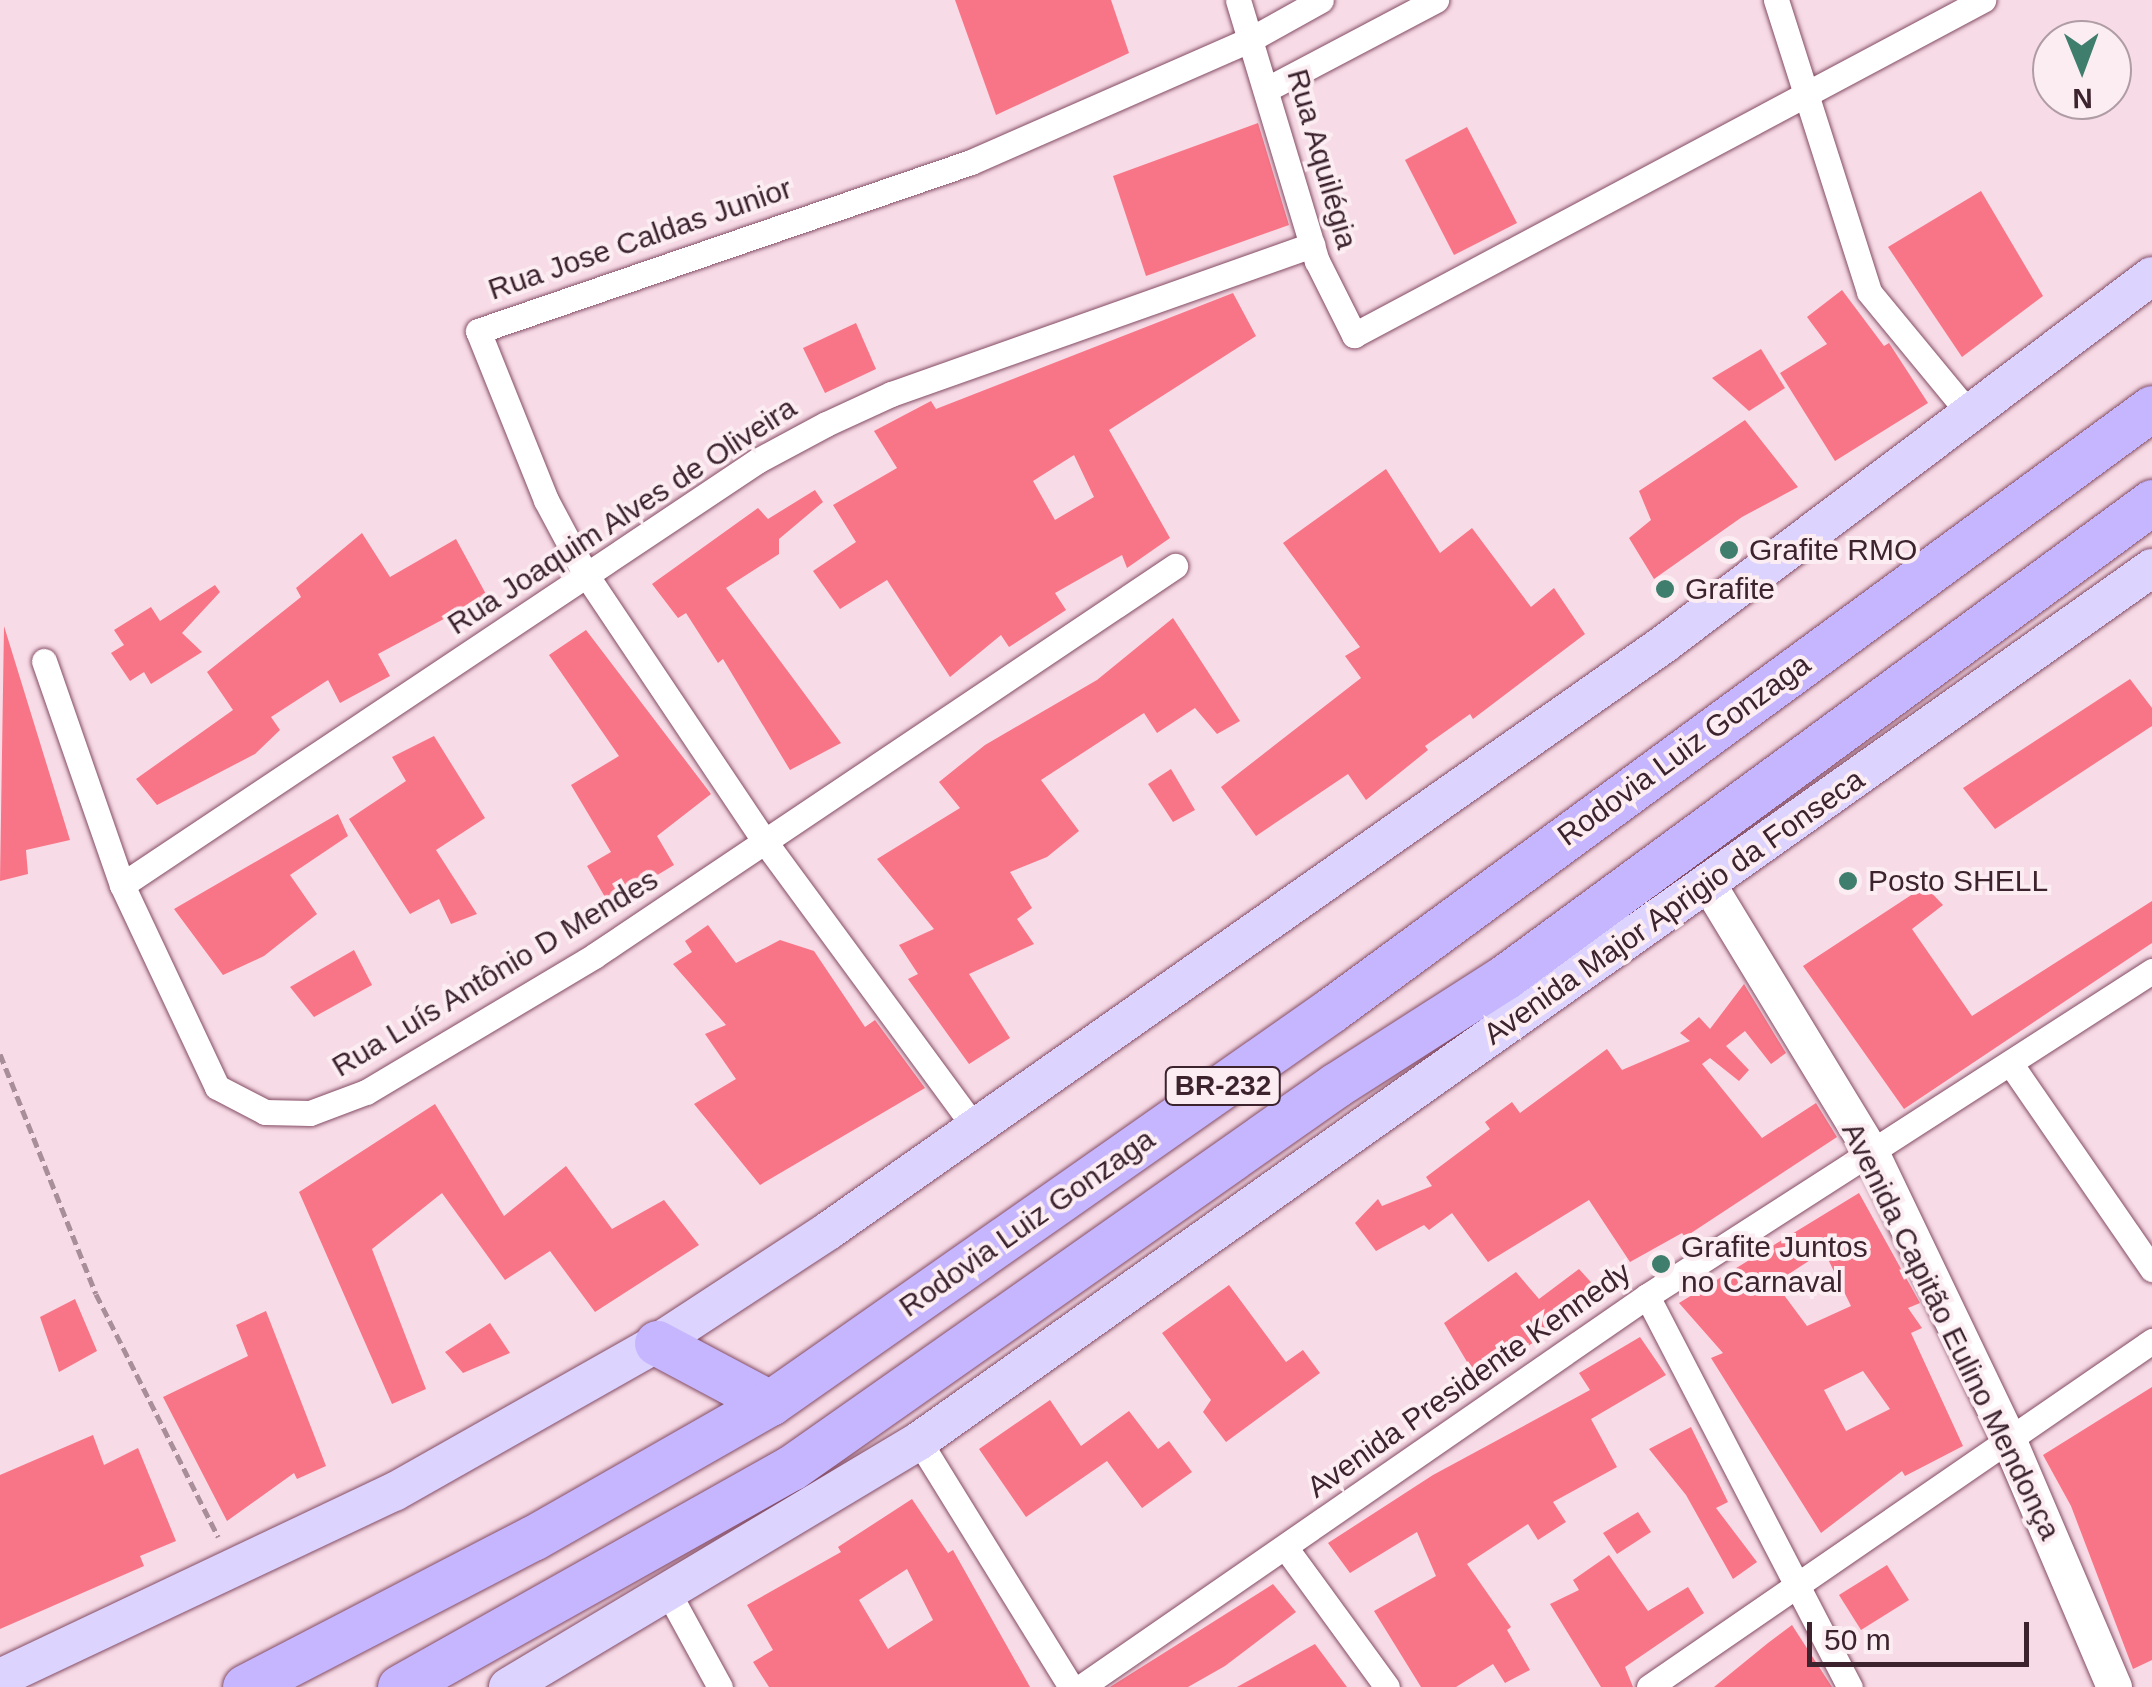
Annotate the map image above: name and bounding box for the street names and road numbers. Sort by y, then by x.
street label: Rua Aquilégia [1279,64,1365,254]
street label: Rua Jose Caldas Junior [484,170,796,308]
street label: Rua Joaquim Alves de Oliveira [440,389,804,643]
street label: Rodovia Luiz Gonzaga [1551,646,1817,854]
street label: Avenida Major Aprigio da Fonseca [1476,761,1872,1053]
street label: Rua Luís Antônio D Mendes [325,861,665,1085]
road number: BR-232 [1163,1063,1283,1109]
street label: Avenida Capitão Eulino Mendonça [1834,1116,2068,1546]
street label: Rodovia Luiz Gonzaga [892,1121,1162,1325]
street label: Avenida Presidente Kennedy [1300,1254,1638,1506]

